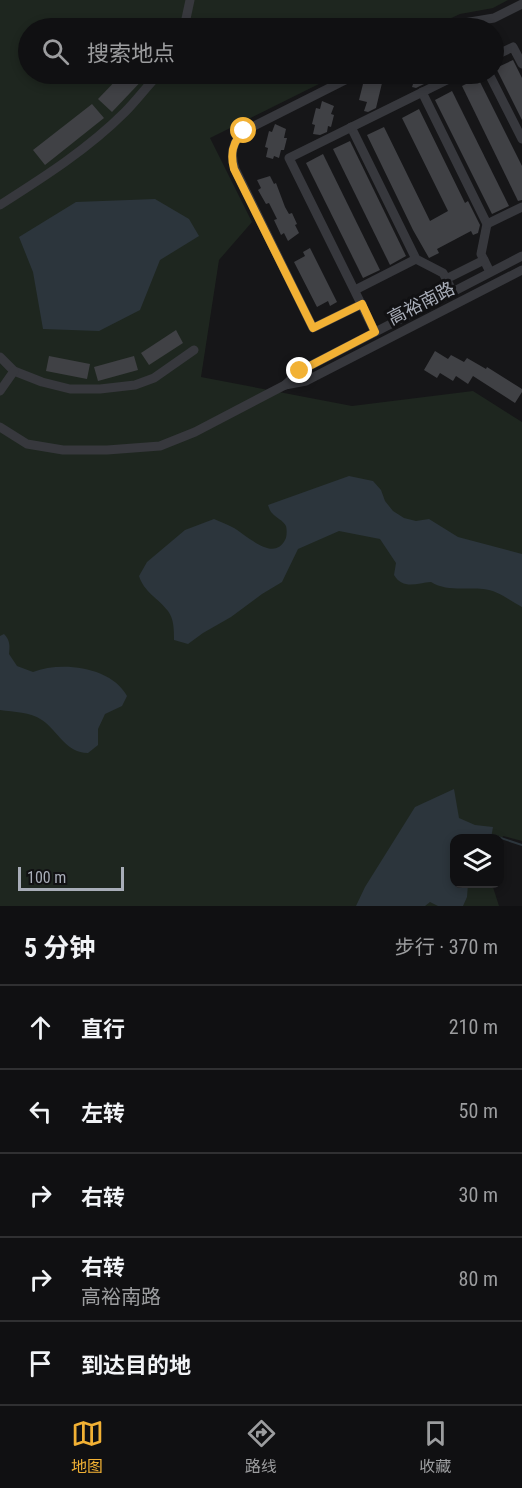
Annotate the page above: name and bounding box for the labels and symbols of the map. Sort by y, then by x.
route start [230,117,256,143]
street label: 高裕南路 [384,277,458,329]
route end [286,357,312,383]
scale bar [18,864,124,892]

